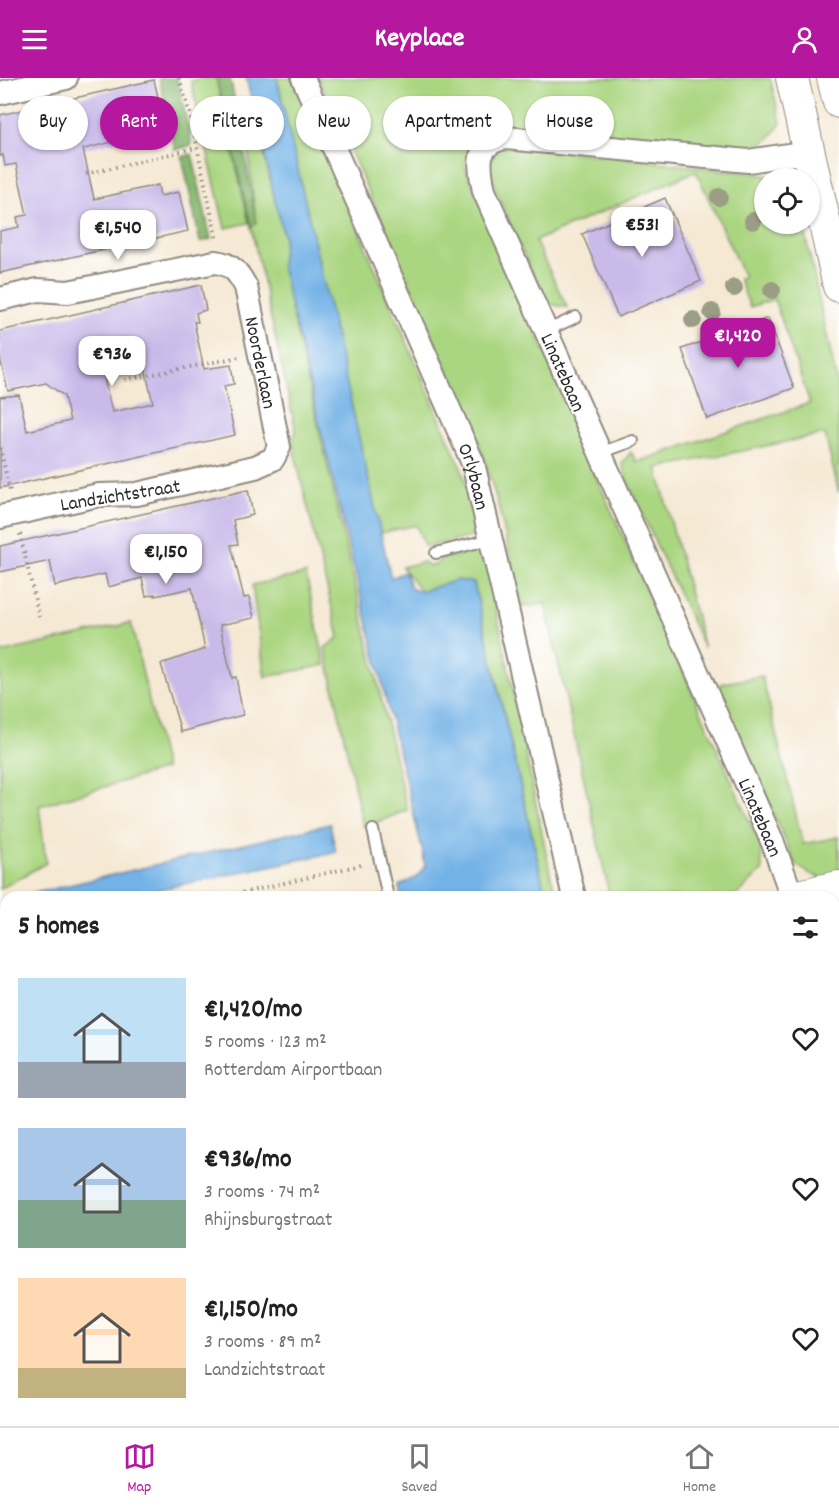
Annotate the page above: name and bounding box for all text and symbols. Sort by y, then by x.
text: Keyplace [375,20,464,59]
icon: menu [18,23,51,56]
icon: person [788,23,821,56]
chip: Buy [18,96,88,150]
chip: Rent [100,96,178,150]
chip: Filters [190,96,284,150]
chip: New [296,96,371,150]
chip: Apartment [383,96,513,150]
chip: House [525,96,614,150]
map controls [754,168,820,234]
button: locate [754,168,820,234]
pin: €531 [606,207,678,258]
pin: €1,540 [69,210,167,261]
text: €531 [625,212,659,240]
text: €1,540 [94,215,142,243]
street label: Noorderlaan [235,314,282,412]
pin: €1,420 [689,318,787,369]
text: €1,420 [714,323,762,351]
street label: Linatebaan [532,329,591,417]
pin: €936 [76,336,148,387]
text: €936 [93,341,132,369]
street label: Orlybaan [449,439,494,513]
street label: Landzichtstraat [58,474,183,520]
pin: €1,150 [117,534,215,585]
text: €1,150 [144,539,188,567]
street label: Linatebaan [729,774,787,862]
text: 5 homes [18,909,100,946]
icon: filters [789,911,822,944]
text: €1,420/mo [204,992,302,1029]
icon: home [66,1002,138,1074]
icon: heart [789,1022,822,1055]
text: 5 rooms · 123 m² [204,1029,327,1057]
text: Rotterdam Airportbaan [204,1057,382,1085]
text: €936/mo [204,1142,292,1179]
icon: home [66,1152,138,1224]
icon: heart [789,1172,822,1205]
text: 3 rooms · 74 m² [204,1179,320,1207]
text: Rhijnsburgstraat [204,1207,332,1235]
text: €1,150/mo [204,1292,298,1329]
icon: home [66,1302,138,1374]
icon: heart [789,1322,822,1355]
text: 3 rooms · 89 m² [204,1329,321,1357]
text: Landzichtstraat [204,1357,325,1385]
tab: Map [123,1440,156,1499]
tab: Saved [401,1440,437,1499]
tab: Home [683,1440,716,1499]

